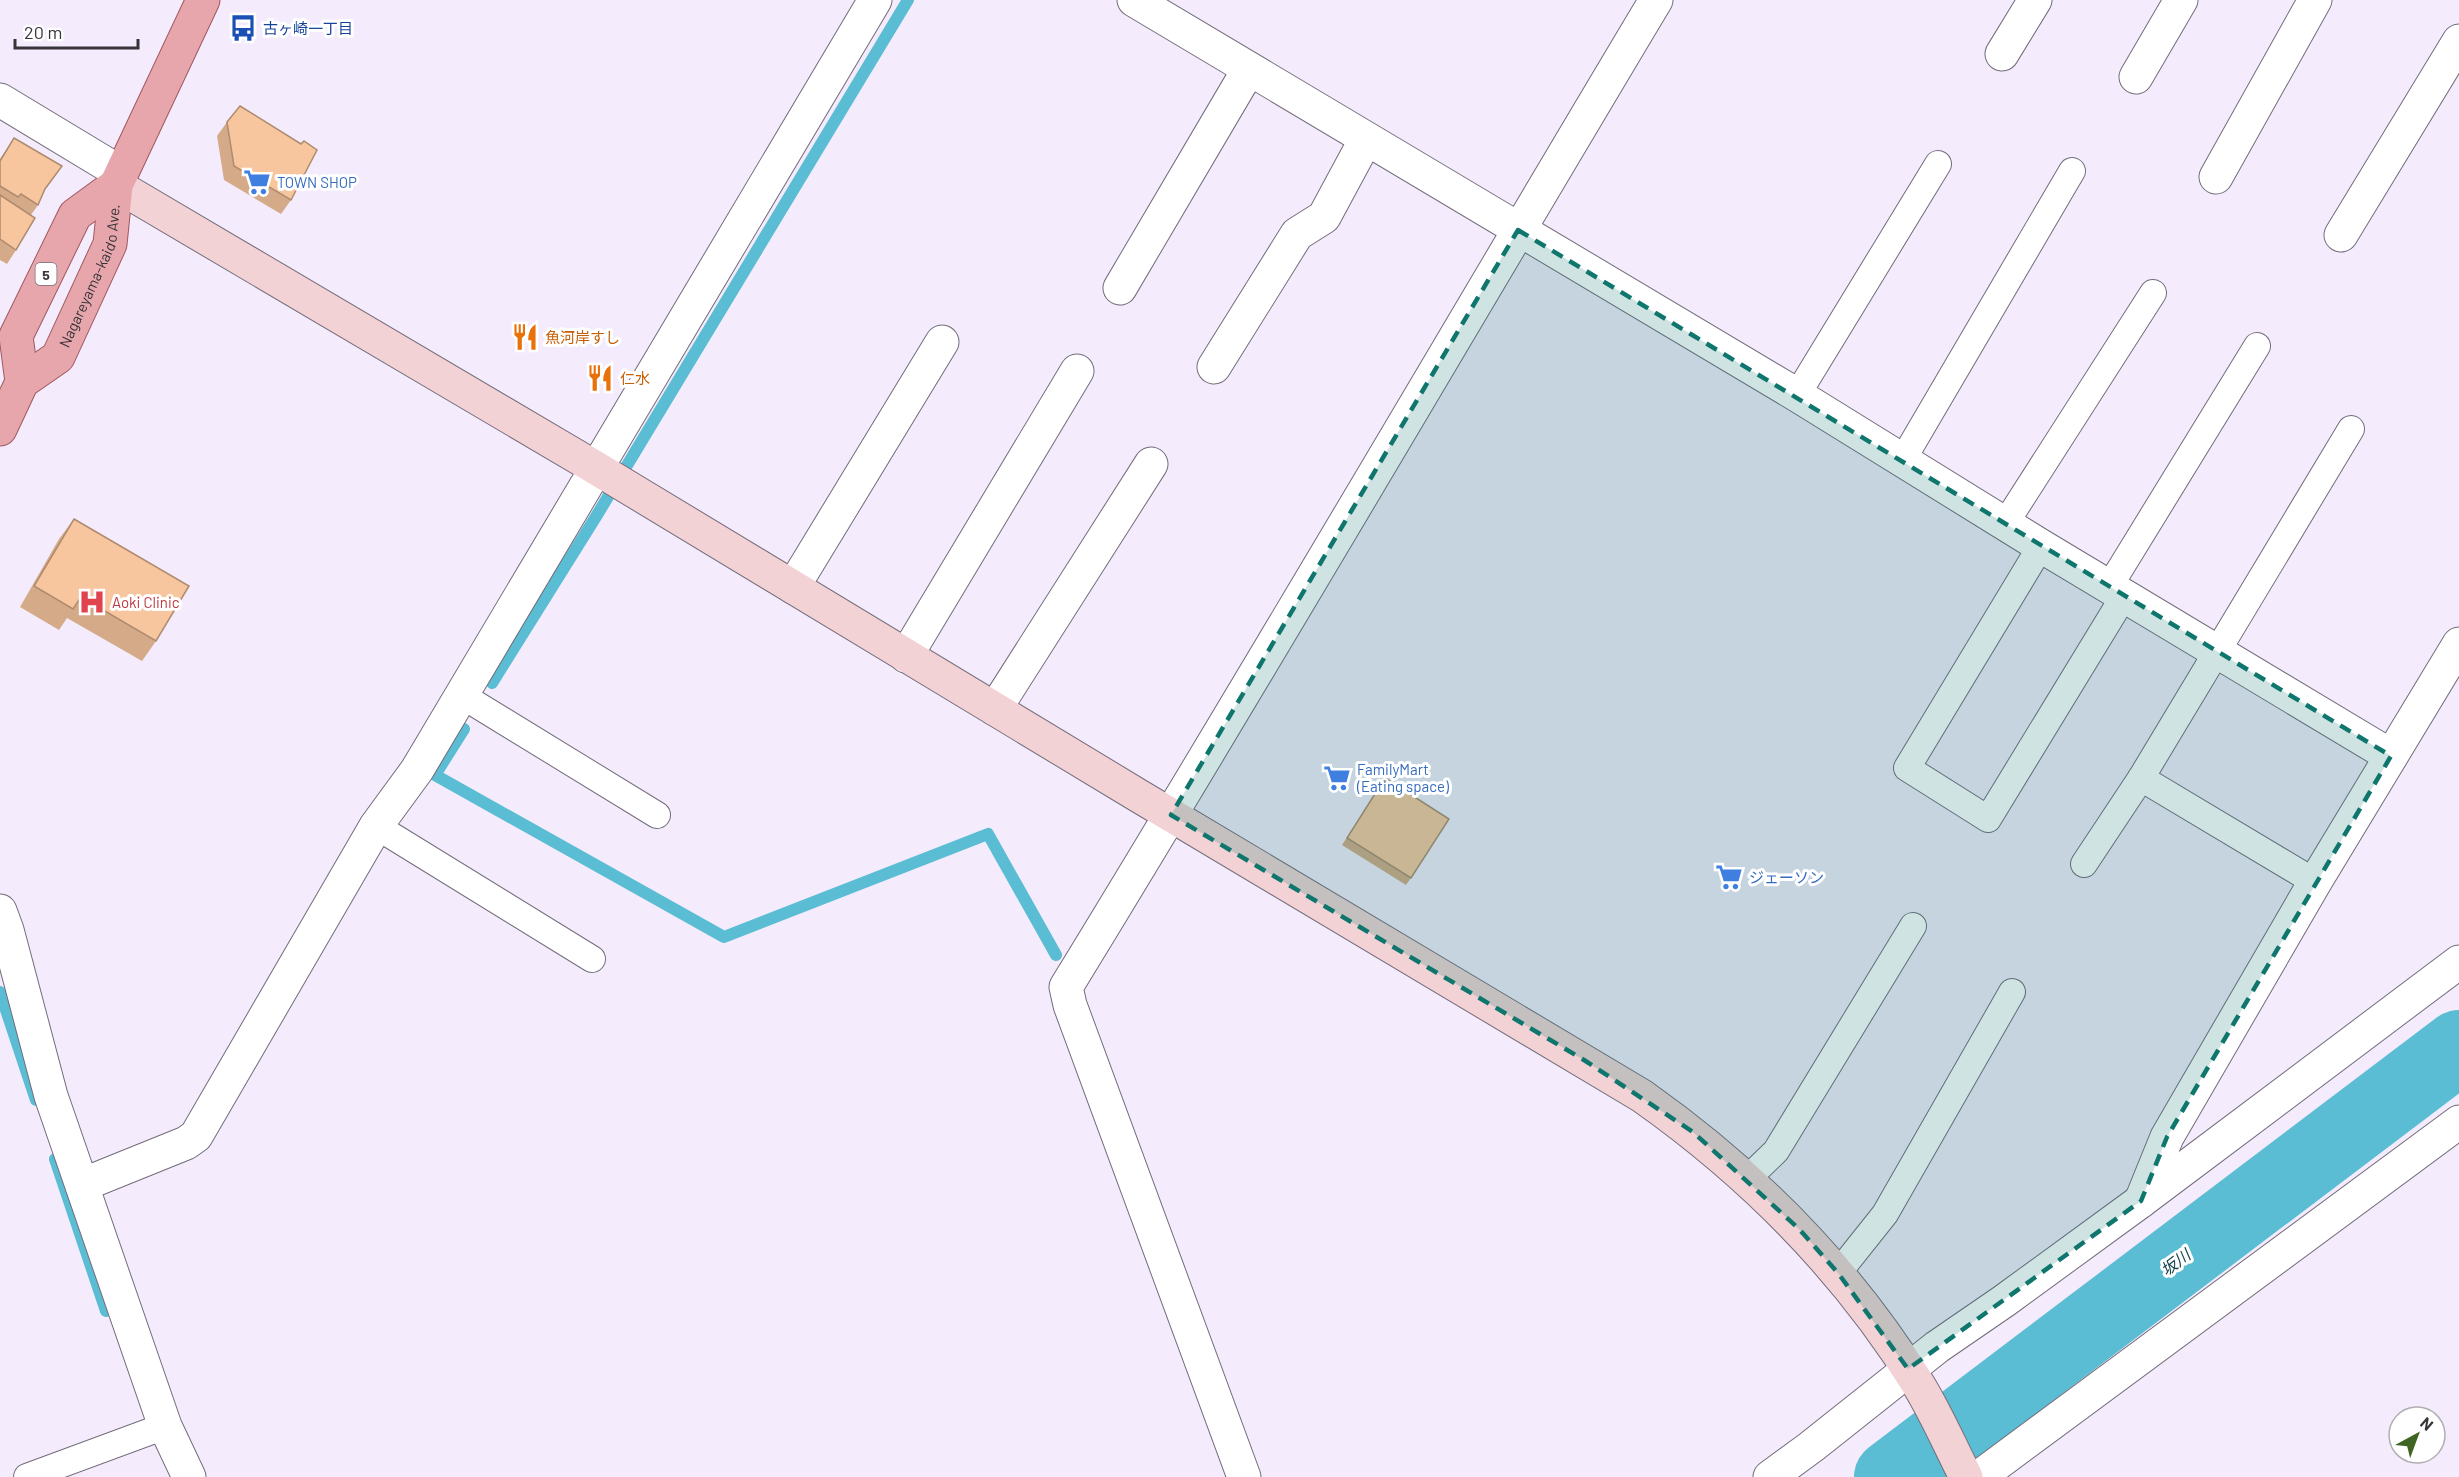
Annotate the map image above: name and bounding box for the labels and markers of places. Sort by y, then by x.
bus stop icon: 古ヶ崎一丁目 [228,13,258,43]
place label: 古ヶ崎一丁目 [263,19,353,37]
supermarket icon: TOWN SHOP [242,167,272,197]
place label: TOWN SHOP [277,173,357,191]
restaurant icon: 魚河岸すし [510,322,540,352]
place label: 魚河岸すし [545,328,620,346]
restaurant icon: 仁水 [585,363,615,393]
place label: 仁水 [620,369,650,387]
hospital icon: Aoki Clinic [77,587,107,617]
place label: Aoki Clinic [112,593,180,611]
place label: FamilyMart (Eating space) [1356,760,1449,795]
supermarket icon: FamilyMart (Eating space) [1322,763,1352,793]
supermarket icon: ジェーソン [1714,862,1744,892]
place label: ジェーソン [1749,868,1824,886]

